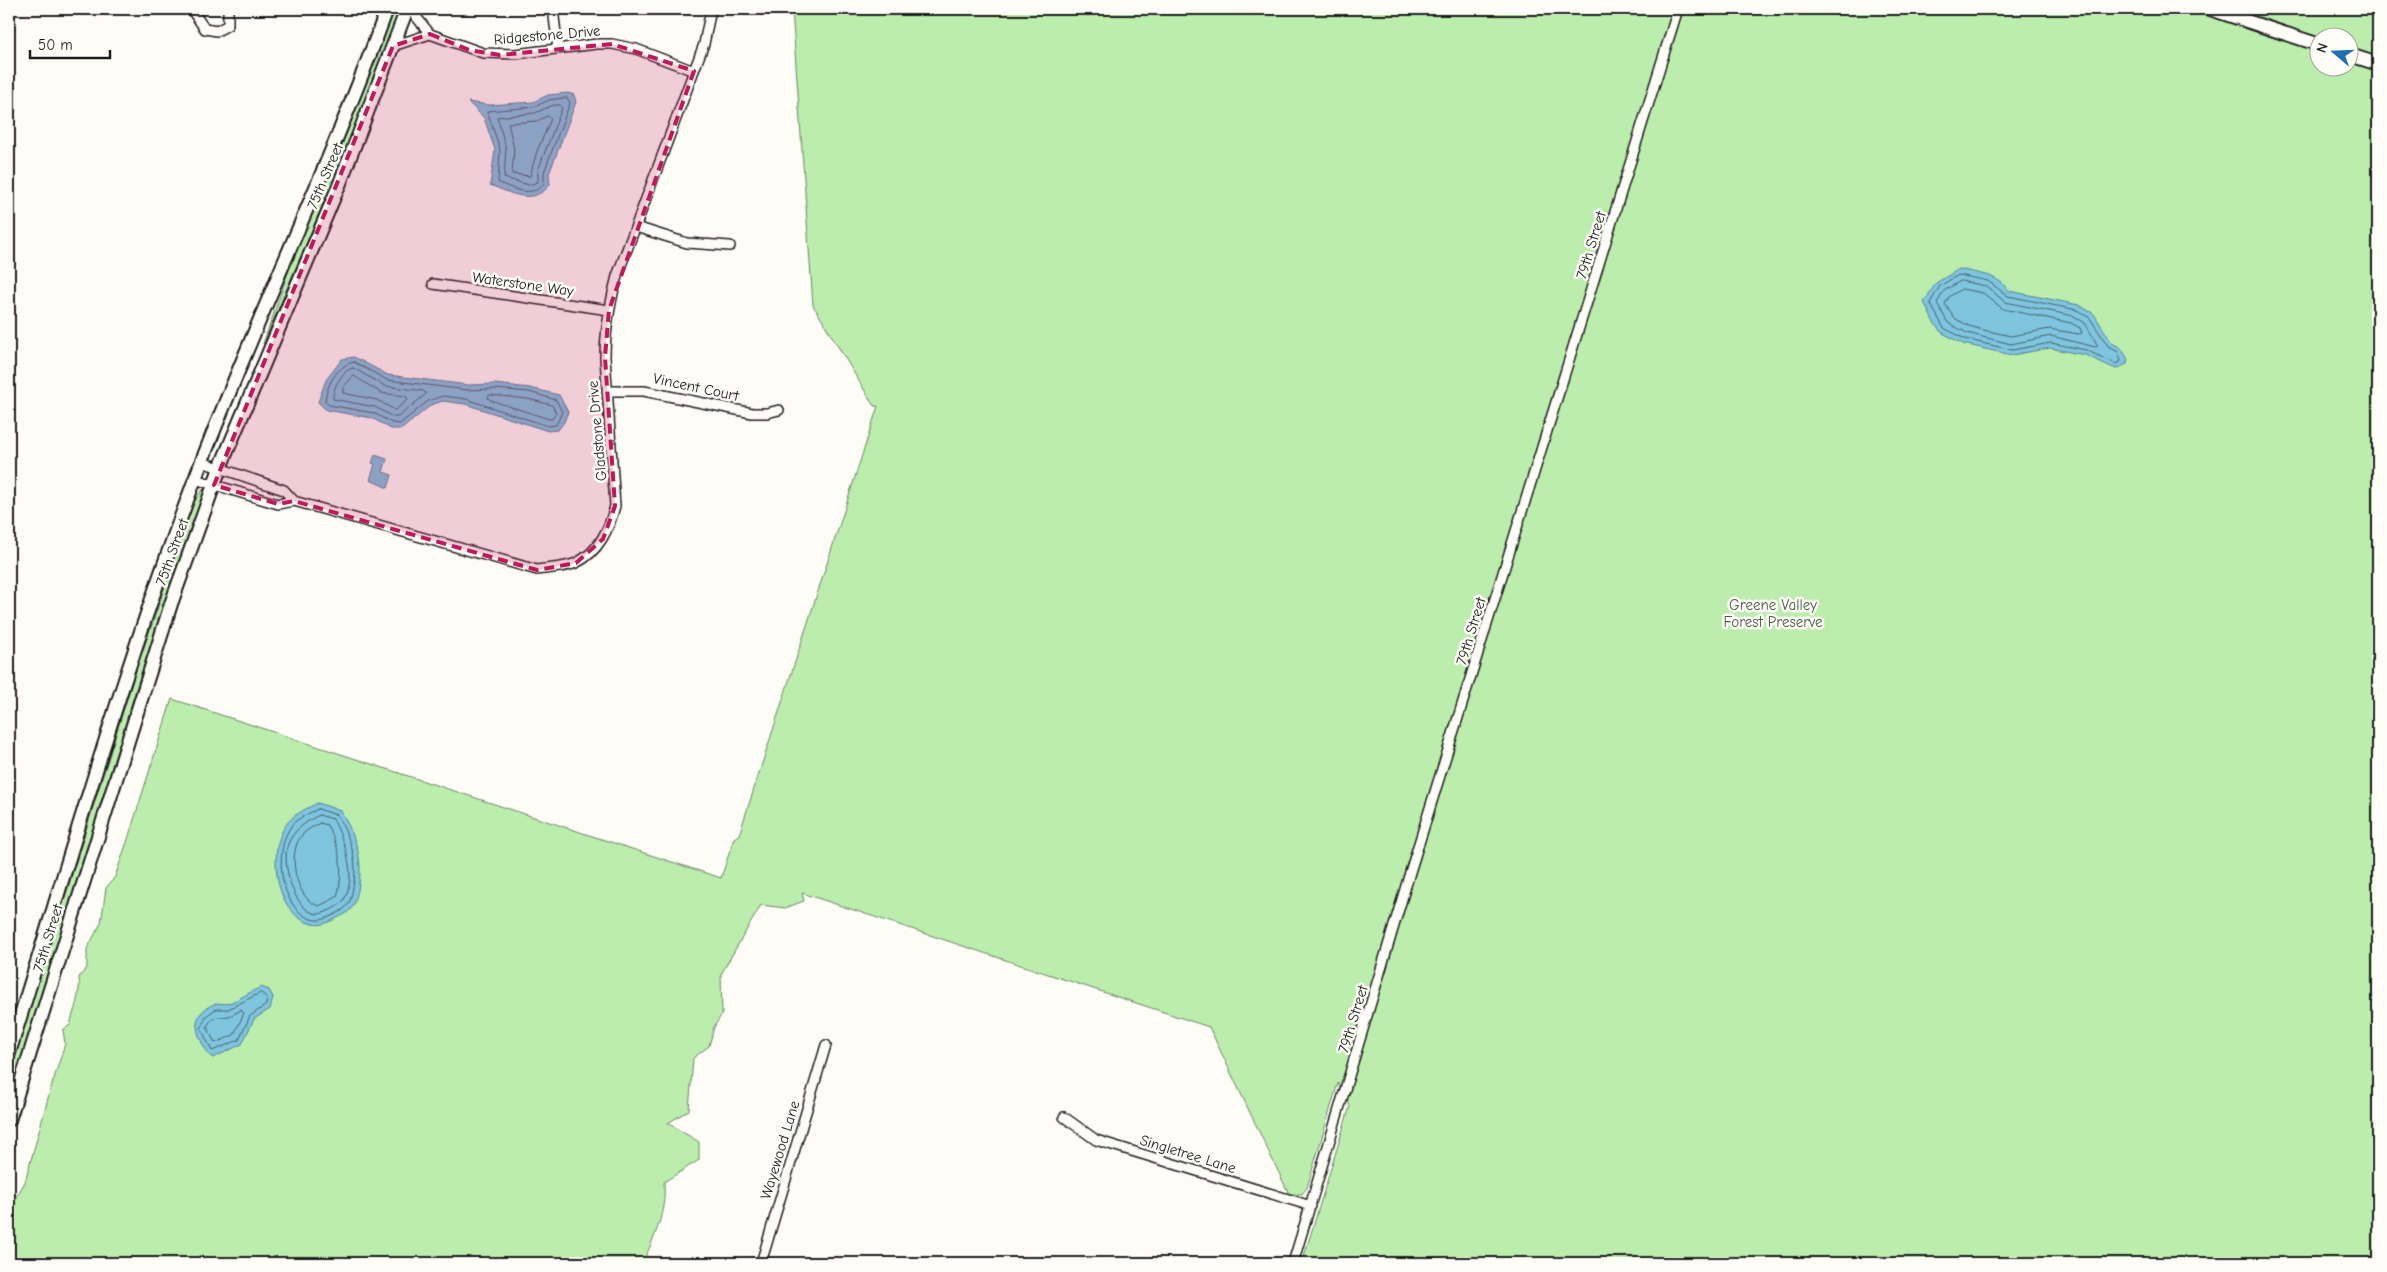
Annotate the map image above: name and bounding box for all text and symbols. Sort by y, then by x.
street label: Ridgestone Drive [493,21,602,49]
scale bar [30,28,110,60]
north arrow [2310,28,2360,78]
text: 50 m [38,36,73,54]
text: N [2313,41,2332,55]
street label: 75th Street [303,140,347,212]
street label: 79th Street [1572,208,1610,281]
street label: Waterstone Way [471,268,575,300]
street label: Vincent Court [652,369,741,405]
street label: Gladstone Drive [584,380,610,482]
street label: 75th Street [152,515,193,588]
street label: 79th Street [1452,594,1490,667]
park label: Greene Valley Forest Preserve [1723,596,1823,631]
street label: 75th Street [29,901,67,974]
street label: 79th Street [1334,982,1372,1055]
street label: Wayewood Lane [756,1098,804,1201]
street label: Singletree Lane [1138,1131,1239,1177]

